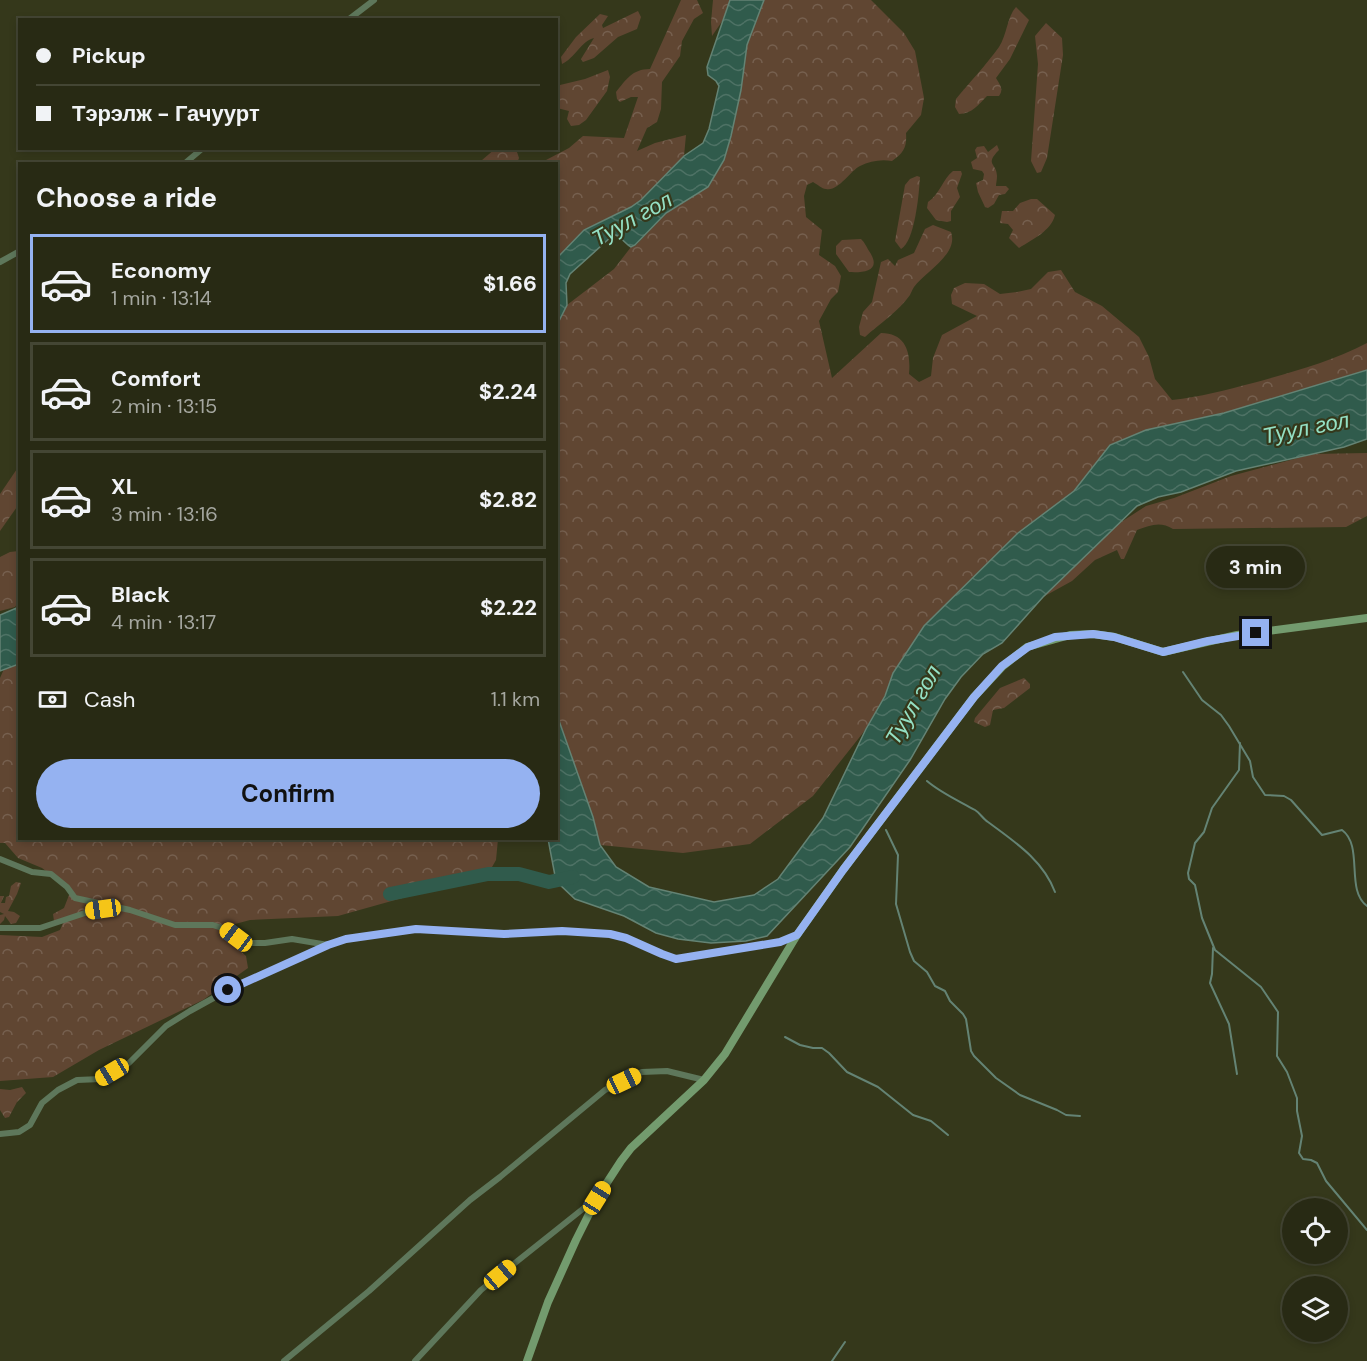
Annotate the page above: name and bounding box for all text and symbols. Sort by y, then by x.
text: Pickup [72,41,146,70]
text: Тэрэлж - Гачуурт [72,99,260,128]
text: Choose a ride [36,180,217,215]
water label: Туул гол [587,185,677,253]
text: Economy [111,256,211,285]
icon: car [39,257,93,311]
text: $1.66 [483,269,537,298]
text: 1 min · 13:14 [111,285,212,311]
text: Comfort [111,364,201,393]
icon: car [39,365,93,419]
text: $2.24 [479,377,537,406]
text: 2 min · 13:15 [111,393,217,419]
water label: Туул гол [1260,405,1352,451]
text: XL [111,472,138,501]
icon: car [39,473,93,527]
text: $2.82 [479,485,537,514]
text: 3 min · 13:16 [111,501,218,527]
callout: 3 min [1206,546,1306,588]
text: 3 min [1229,554,1282,580]
text: Black [111,580,170,609]
icon: car [39,581,93,635]
text: $2.22 [480,593,537,622]
text: 4 min · 13:17 [111,609,216,635]
route end [1242,619,1269,646]
water label: Туул гол [878,660,948,750]
icon: cash [36,683,69,716]
text: Cash [84,685,135,714]
text: 1.1 km [491,686,540,712]
button: Confirm [36,759,540,828]
car [84,898,122,920]
car [216,919,256,955]
route start [214,976,241,1003]
car [92,1055,132,1089]
car [604,1065,644,1097]
car [580,1178,614,1218]
map controls [1282,1198,1348,1342]
button: locate [1282,1198,1348,1264]
car [480,1257,520,1293]
button: layers [1282,1276,1348,1342]

